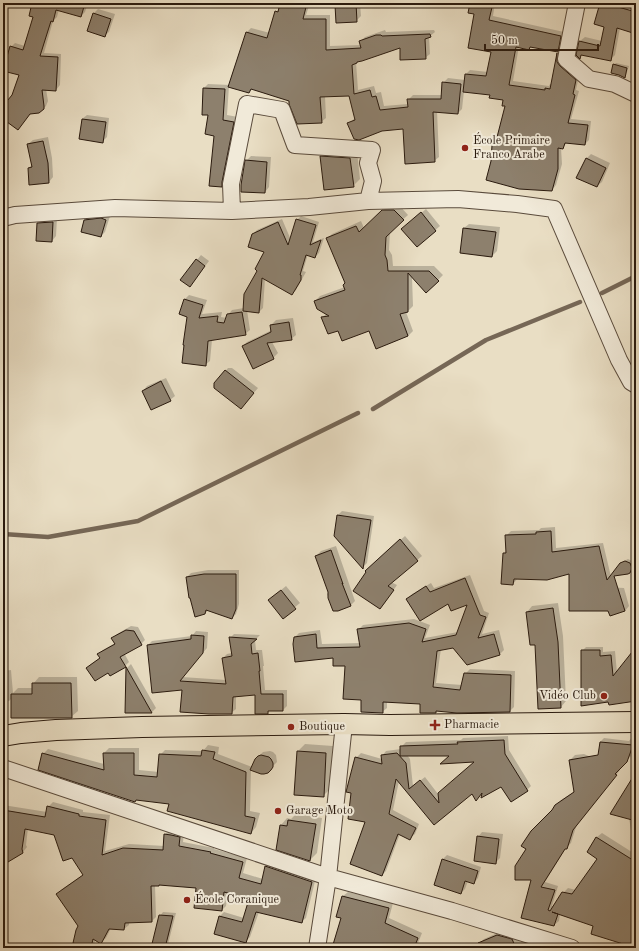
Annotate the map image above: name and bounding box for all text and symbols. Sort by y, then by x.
scale bar [485,26,598,52]
text: 50 m [491,34,518,47]
place label: École Primaire Franco Arabe [473,132,551,161]
marker: École Primaire Franco Arabe [460,143,470,153]
place label: Vidéo Club [539,690,596,702]
marker: Vidéo Club [599,691,609,701]
marker: Pharmacie [429,719,441,731]
place label: Pharmacie [444,719,499,731]
place label: Boutique [299,721,346,733]
marker: Boutique [286,722,296,732]
place label: Garage Moto [286,805,353,817]
marker: Garage Moto [273,806,283,816]
place label: École Coranique [195,891,280,906]
marker: École Coranique [182,895,192,905]

